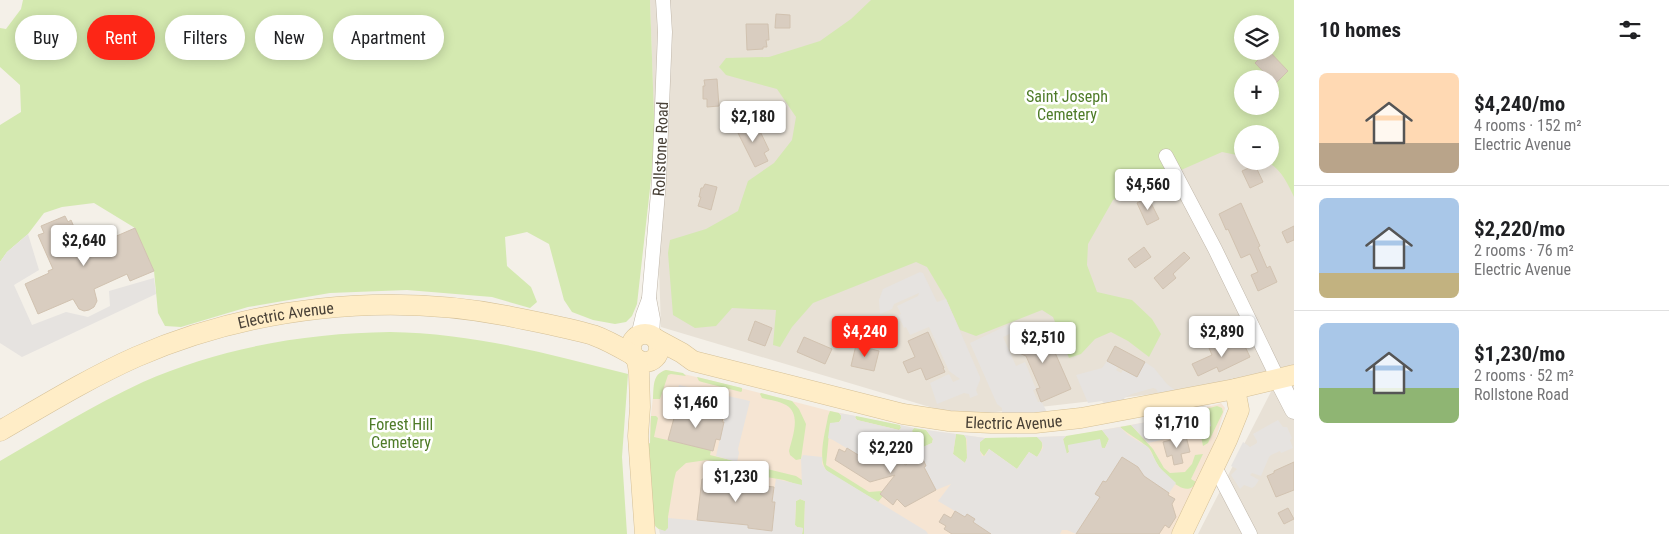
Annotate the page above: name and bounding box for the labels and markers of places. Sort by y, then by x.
pin: $2,180 [712,100,794,143]
pin: $4,560 [1107,168,1189,211]
pin: $2,640 [43,224,125,267]
pin: $4,240 [824,316,906,358]
pin: $2,890 [1181,316,1263,358]
pin: $2,510 [1002,322,1084,364]
pin: $1,460 [655,386,737,429]
pin: $1,710 [1136,406,1218,449]
pin: $2,220 [850,432,932,474]
pin: $1,230 [695,460,777,503]

